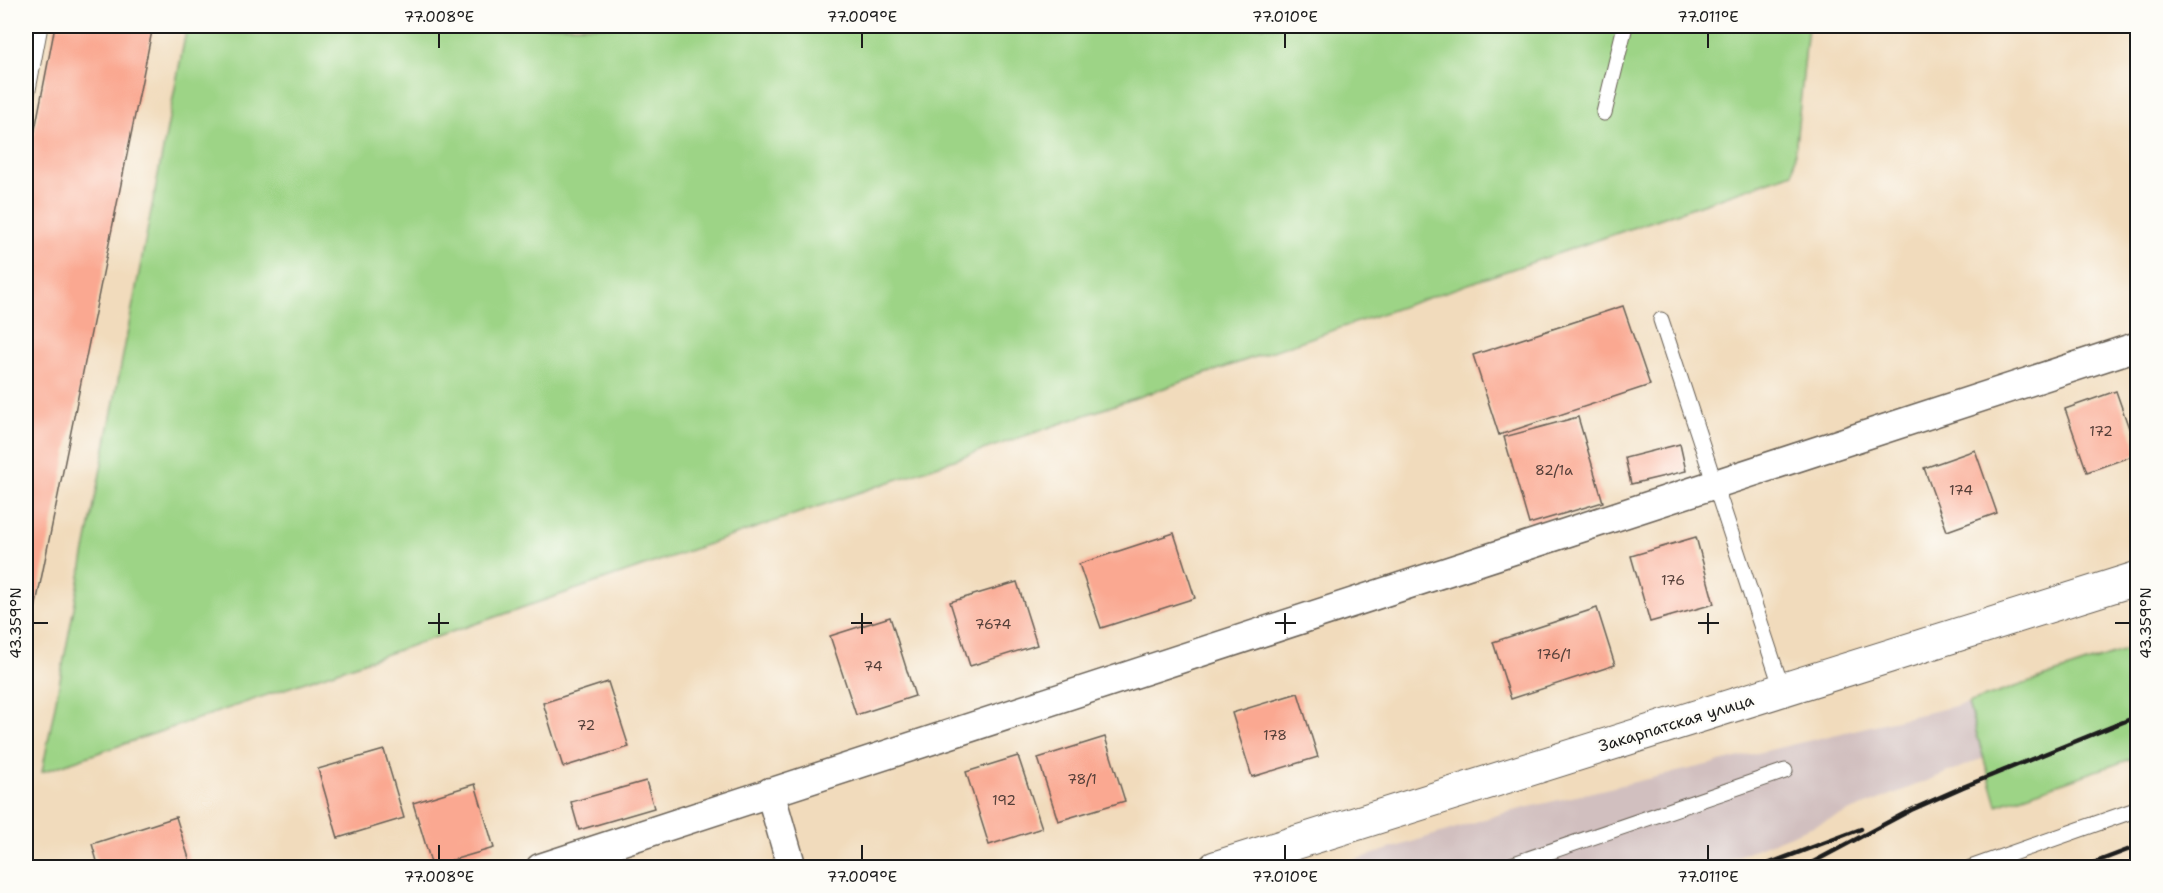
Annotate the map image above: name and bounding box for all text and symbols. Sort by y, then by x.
text: 77.008°E [404,7,474,27]
text: 77.009°E [827,7,897,27]
text: 77.010°E [1252,7,1318,27]
text: 77.011°E [1677,7,1739,27]
house number: 172 [2089,422,2113,440]
house number: 82/1а [1535,461,1573,479]
house number: 174 [1949,481,1973,499]
house number: 176 [1661,571,1685,589]
text: 43.359°N [6,587,26,659]
text: 43.359°N [2136,587,2156,659]
house number: 7674 [975,615,1011,633]
house number: 176/1 [1537,645,1571,663]
house number: 74 [864,657,883,675]
street label: Закарпатская улица [1596,689,1756,757]
house number: 72 [577,716,595,734]
house number: 178 [1263,726,1287,744]
house number: 78/1 [1067,770,1097,788]
house number: 192 [992,791,1016,809]
text: 77.008°E [404,867,474,887]
text: 77.009°E [827,867,897,887]
text: 77.010°E [1252,867,1318,887]
text: 77.011°E [1677,867,1739,887]

